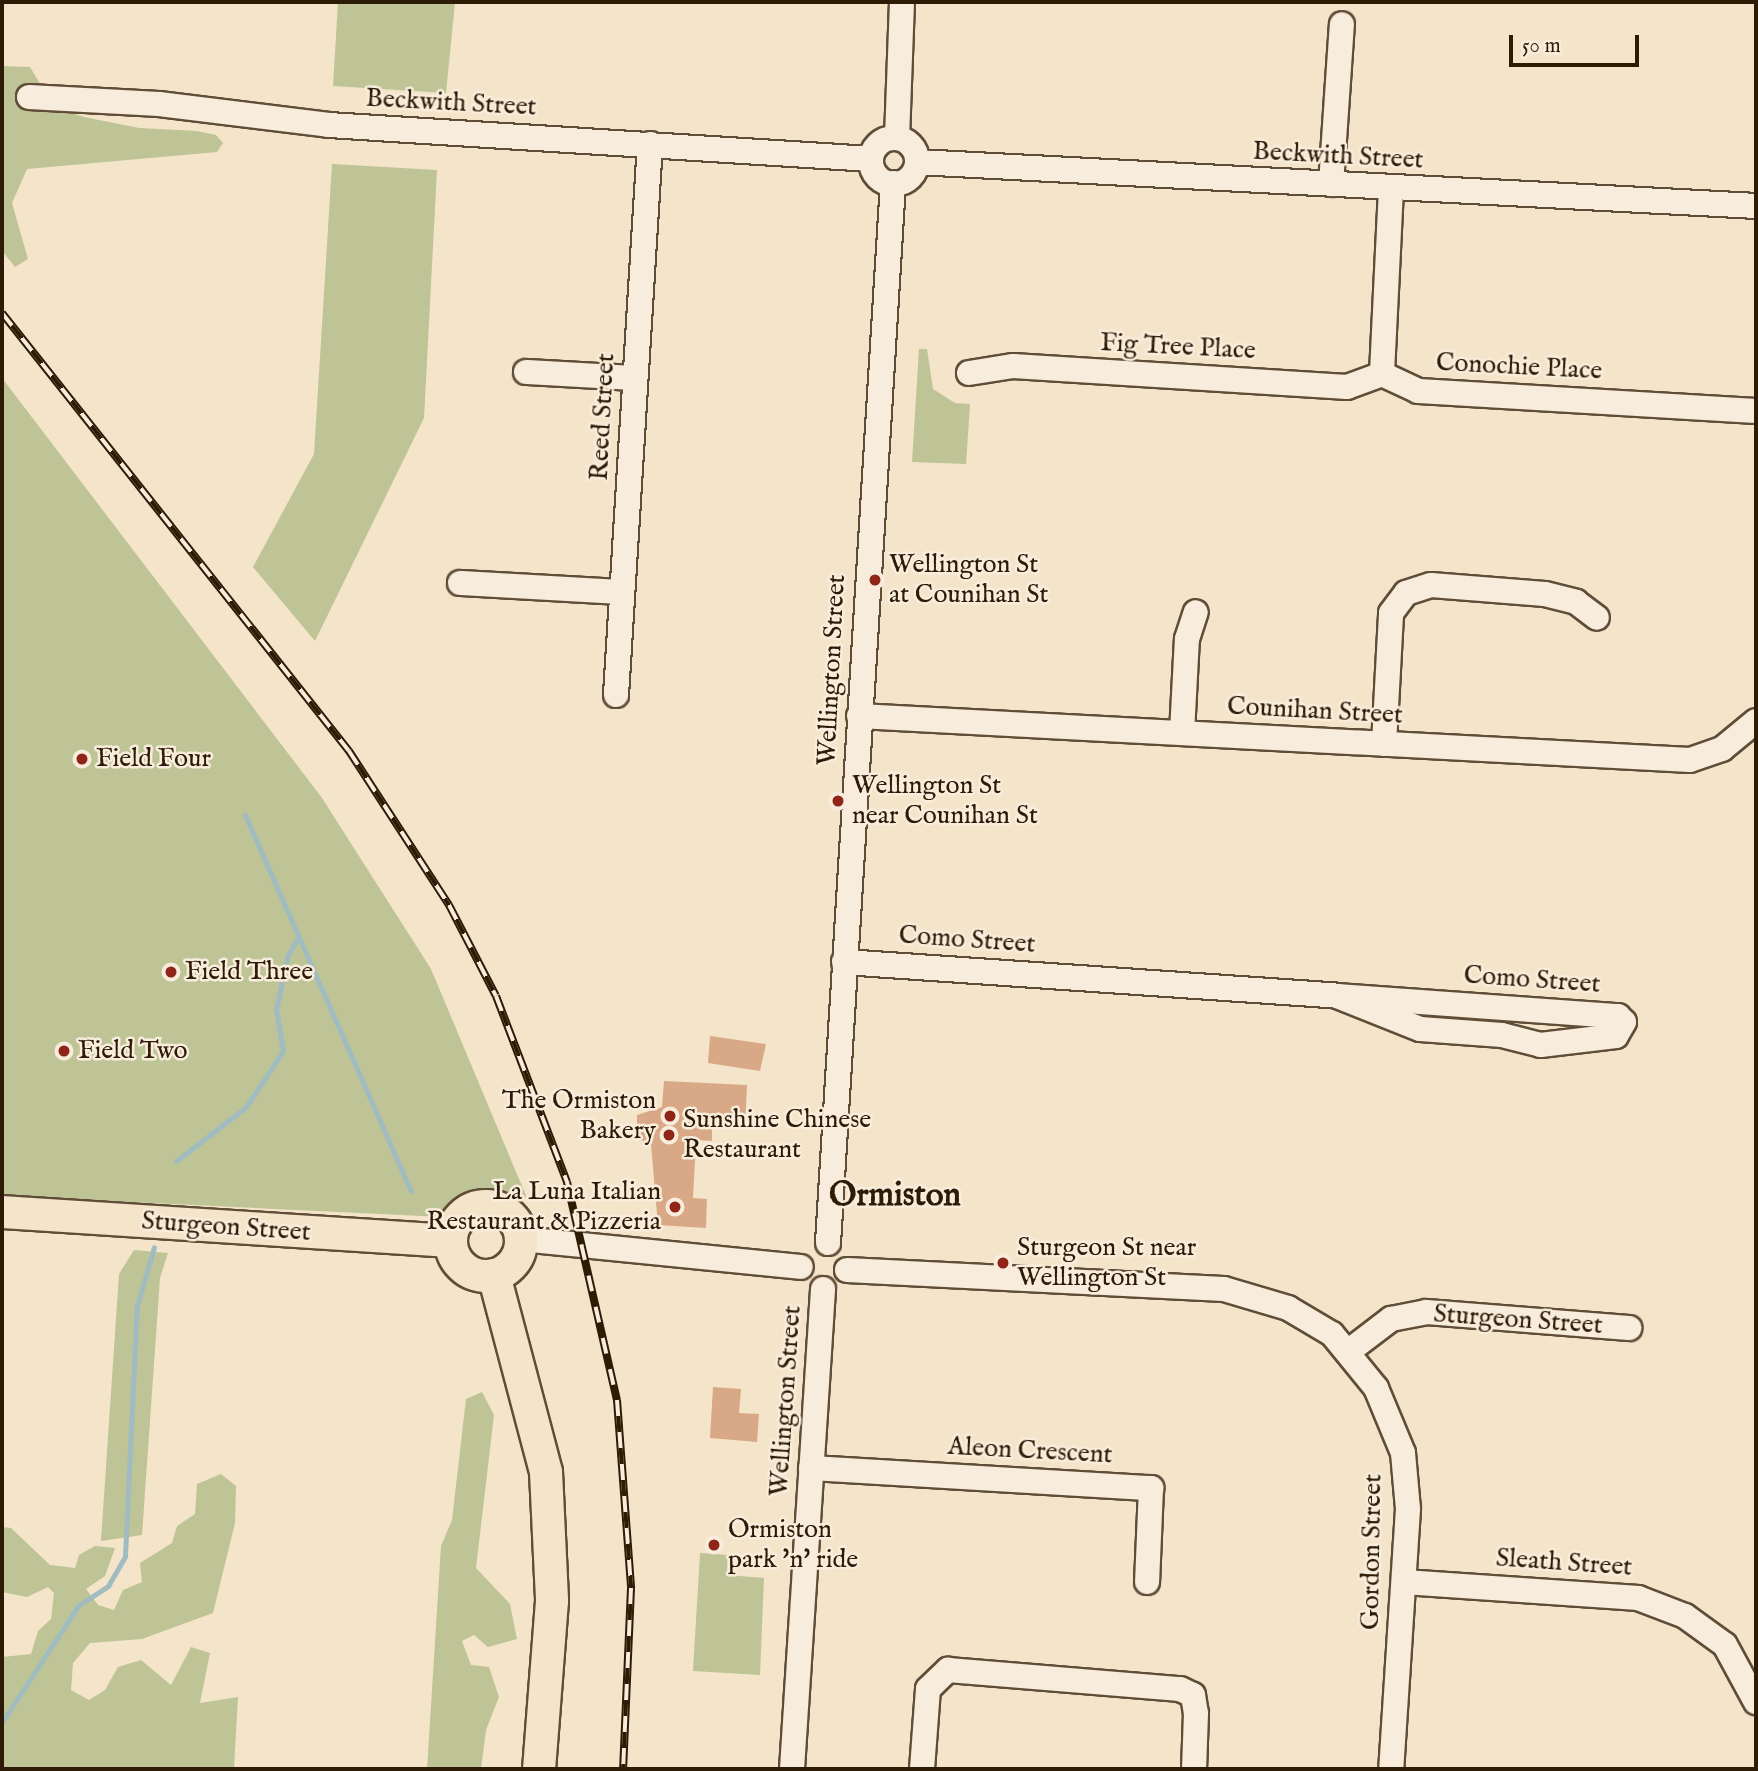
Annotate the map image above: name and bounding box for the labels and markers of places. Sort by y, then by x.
place label: Wellington St at Counihan St [889,549,1048,610]
marker: Wellington St at Counihan St [867,572,883,588]
place label: Field Four [96,743,211,775]
marker: Field Four [74,751,90,767]
place label: Wellington St near Counihan St [852,770,1038,832]
marker: Wellington St near Counihan St [830,793,846,809]
place label: Field Three [185,956,313,988]
marker: Field Three [163,964,179,980]
place label: Field Two [78,1035,188,1067]
marker: Field Two [56,1043,72,1059]
place label: The Ormiston Bakery [502,1085,656,1146]
place label: Sunshine Chinese Restaurant [683,1104,871,1166]
marker: The Ormiston Bakery [662,1108,678,1124]
marker: Sunshine Chinese Restaurant [661,1127,677,1143]
place label: La Luna Italian Restaurant & Pizzeria [427,1176,661,1238]
marker: La Luna Italian Restaurant & Pizzeria [667,1199,683,1215]
place label: Sturgeon St near Wellington St [1017,1232,1196,1294]
marker: Sturgeon St near Wellington St [995,1255,1011,1271]
place label: Ormiston park 'n' ride [728,1514,858,1576]
marker: Ormiston park 'n' ride [706,1537,722,1553]

